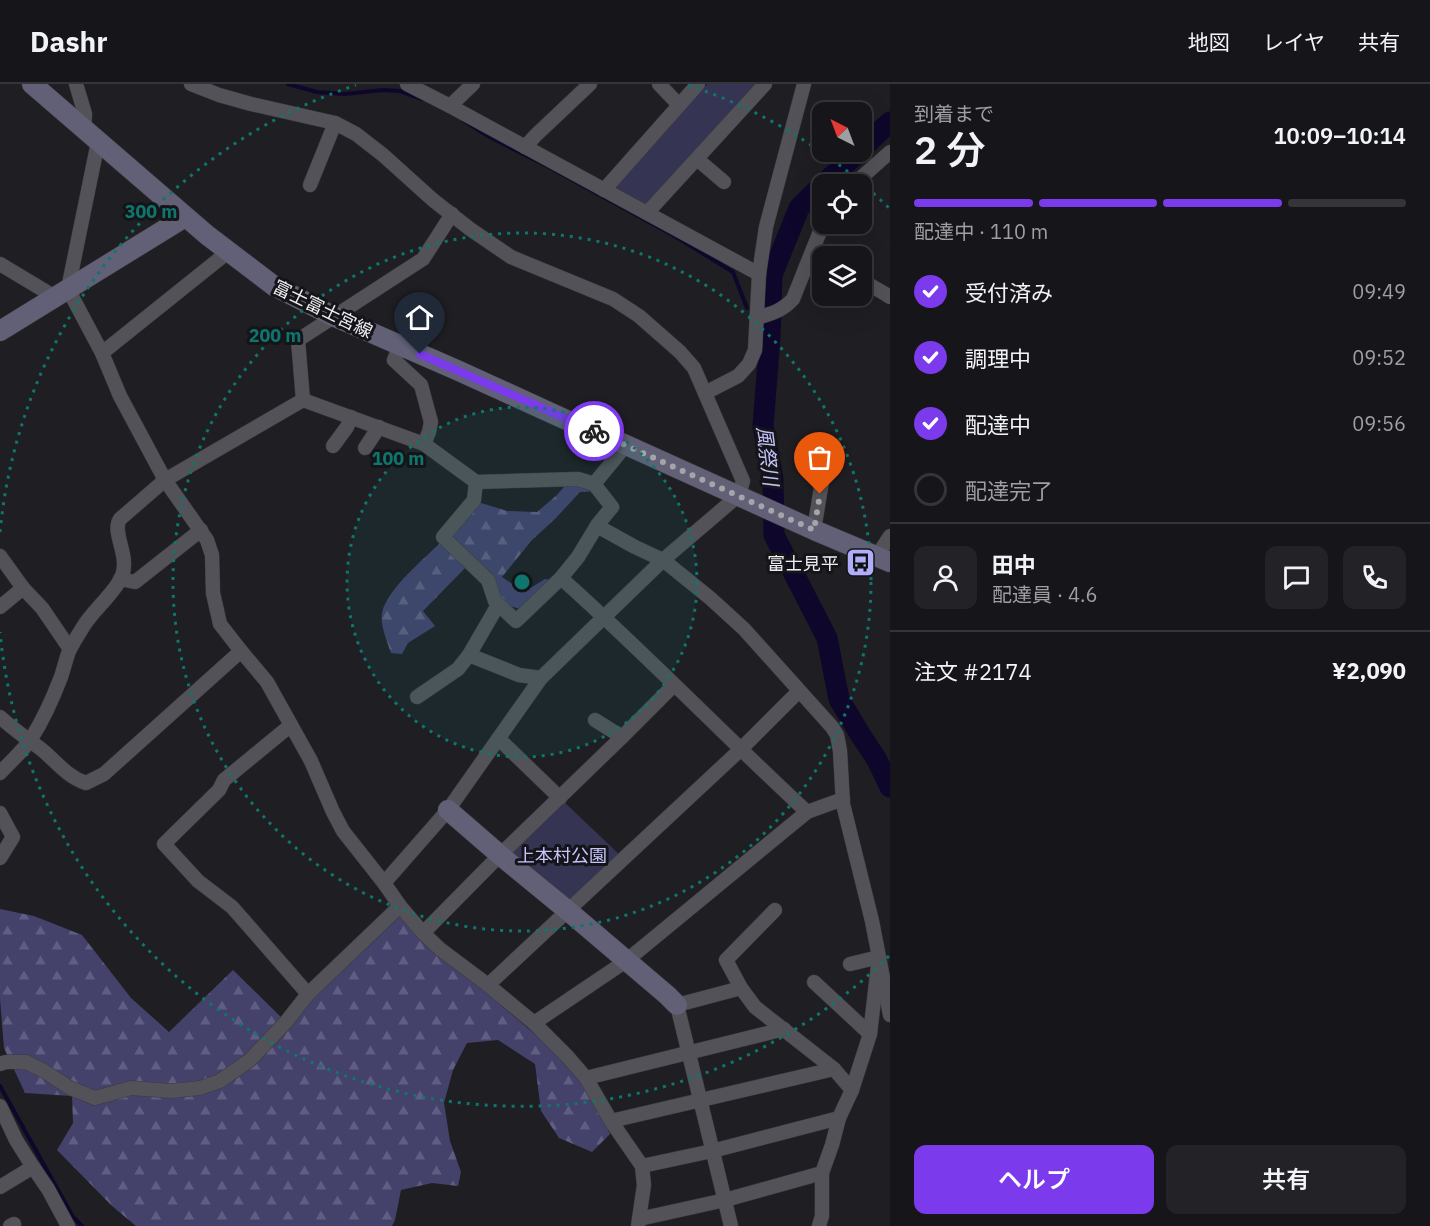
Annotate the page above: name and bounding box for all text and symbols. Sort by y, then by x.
text: Dashr [30,23,108,60]
text: 地図 [1188,28,1230,56]
text: レイヤ [1263,28,1325,56]
text: 共有 [1358,28,1400,56]
text: 到着まで [914,100,994,127]
north arrow [812,102,872,162]
map controls [812,102,872,306]
text: 10:09–10:14 [1273,121,1406,150]
text: 2 分 [914,124,986,175]
button: locate [812,174,872,234]
text: 300 m [125,200,177,223]
text: 配達中 · 110 m [914,218,1048,245]
button: layers [812,246,872,306]
street label: 富士富士宮線 [269,275,377,343]
icon: check [914,275,947,308]
text: 受付済み [965,278,1053,307]
text: 09:49 [1352,278,1406,305]
pin [394,292,445,354]
icon: home [403,301,436,334]
text: 200 m [249,324,301,347]
icon: check [914,341,947,374]
text: 調理中 [965,344,1031,373]
text: 09:52 [1352,344,1406,371]
courier [564,401,624,461]
icon: check [914,407,947,440]
text: 配達中 [965,410,1031,439]
text: 09:56 [1352,410,1406,437]
icon: bike [578,415,611,448]
water label: 風祭川 [751,425,785,489]
pin [794,432,845,494]
icon: bag [803,441,836,474]
text: 100 m [372,447,424,470]
text: 配達完了 [965,476,1053,505]
button: person [914,546,977,609]
button: chat [1265,546,1328,609]
button: phone [1343,546,1406,609]
bus stop icon: 富士見平 [844,547,876,579]
text: 田中 [992,550,1036,579]
place label: 富士見平 [767,552,839,575]
centre of rings [512,572,532,592]
text: 配達員 · 4.6 [992,581,1097,608]
text: ¥2,090 [1332,656,1406,685]
text: 注文 #2174 [914,657,1032,686]
park label: 上本村公園 [517,844,607,867]
button: ヘルプ [914,1145,1154,1214]
button: 共有 [1166,1145,1406,1214]

